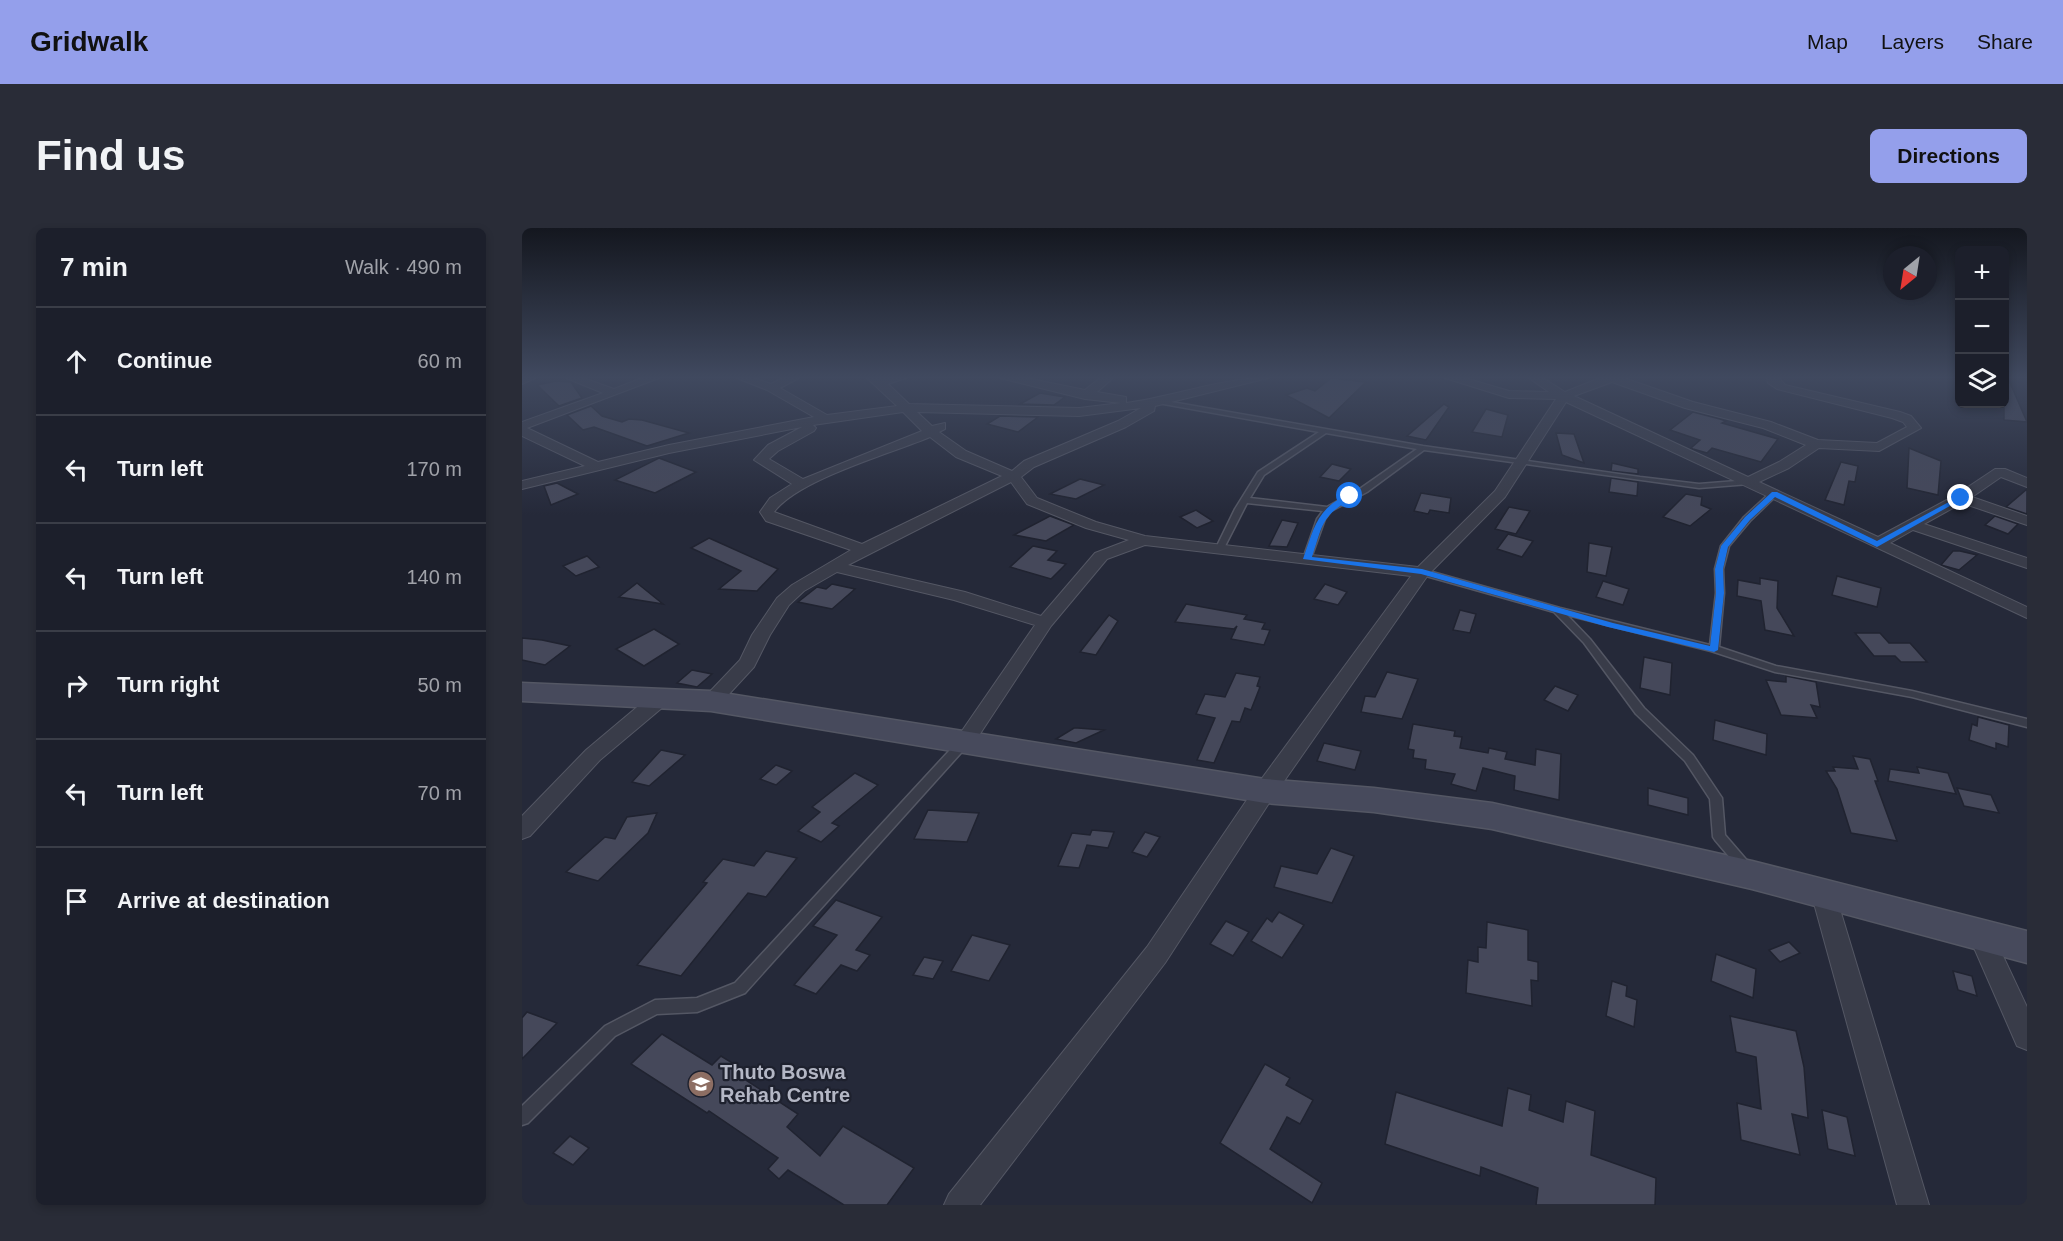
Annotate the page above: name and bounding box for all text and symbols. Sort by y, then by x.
text: Gridwalk [30,26,148,57]
text: Map [1807,30,1848,53]
text: Layers [1881,30,1944,53]
text: Share [1977,30,2033,53]
button: Directions [1870,129,2027,183]
text: Find us [36,132,185,179]
north arrow [1883,246,1937,300]
map controls [1955,246,2009,408]
button: + [1955,246,2009,300]
text: 7 min [60,252,128,282]
text: Walk · 490 m [345,256,462,278]
button: − [1955,300,2009,354]
icon: ahead [60,345,93,378]
text: Continue [117,348,212,373]
text: 60 m [418,350,462,372]
button: layers [1955,354,2009,408]
icon: left [60,453,93,486]
text: Turn left [117,456,203,481]
text: 170 m [406,458,462,480]
route start [1336,482,1362,508]
route end [1947,484,1973,510]
icon: left [60,561,93,594]
text: Turn left [117,564,203,589]
text: 140 m [406,566,462,588]
icon: right [60,669,93,702]
text: Turn right [117,672,219,697]
text: 50 m [418,674,462,696]
icon: left [60,777,93,810]
text: Turn left [117,780,203,805]
text: 70 m [418,782,462,804]
icon: arrive [60,885,93,918]
text: Arrive at destination [117,888,330,913]
place label: Thuto Boswa Rehab Centre [720,1061,850,1106]
school or university icon: Thuto Boswa Rehab Centre [686,1069,716,1099]

